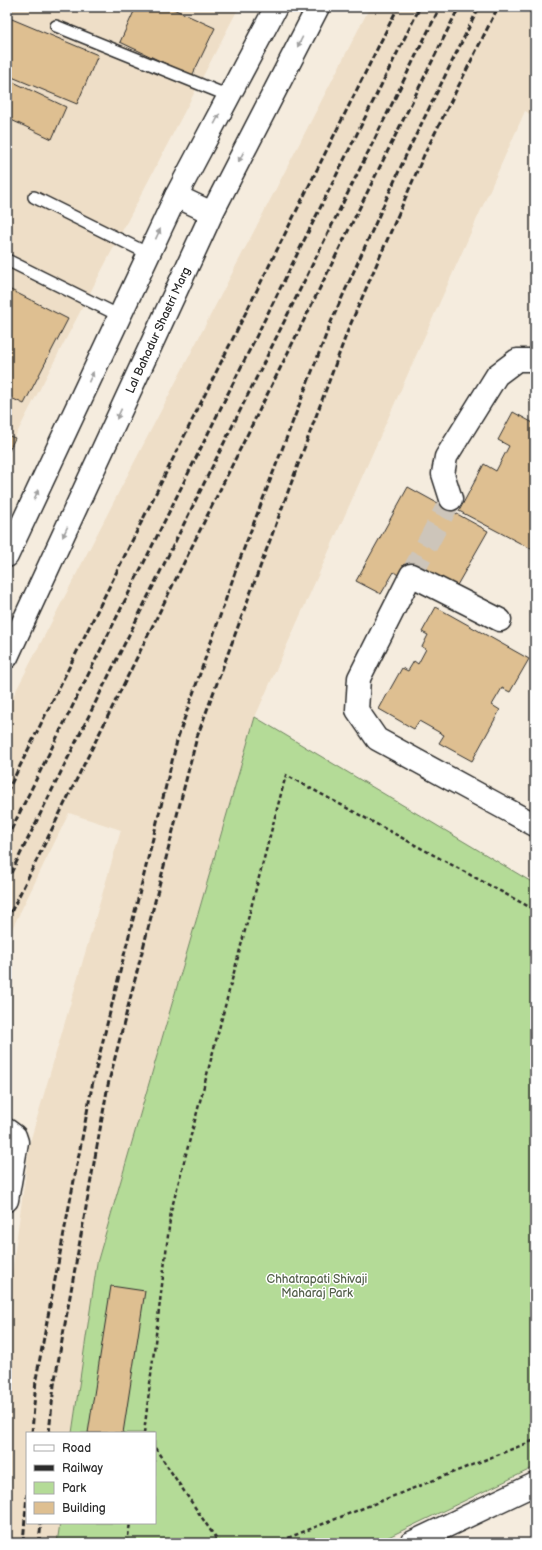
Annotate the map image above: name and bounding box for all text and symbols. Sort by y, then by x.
one-way arrow [297,36,303,47]
one-way arrow [214,113,220,124]
one-way arrow [238,151,244,163]
one-way arrow [155,229,161,240]
street label: Lal Bahadur Shastri Marg [122,264,194,396]
one-way arrow [88,372,94,383]
one-way arrow [116,408,122,420]
one-way arrow [33,489,39,501]
one-way arrow [62,526,68,538]
park label: Chhatrapati Shivaji Maharaj Park [267,1272,368,1301]
legend [26,1432,156,1524]
text: Road [62,1441,91,1456]
text: Railway [62,1461,104,1476]
text: Park [62,1481,86,1496]
text: Building [62,1501,106,1516]

